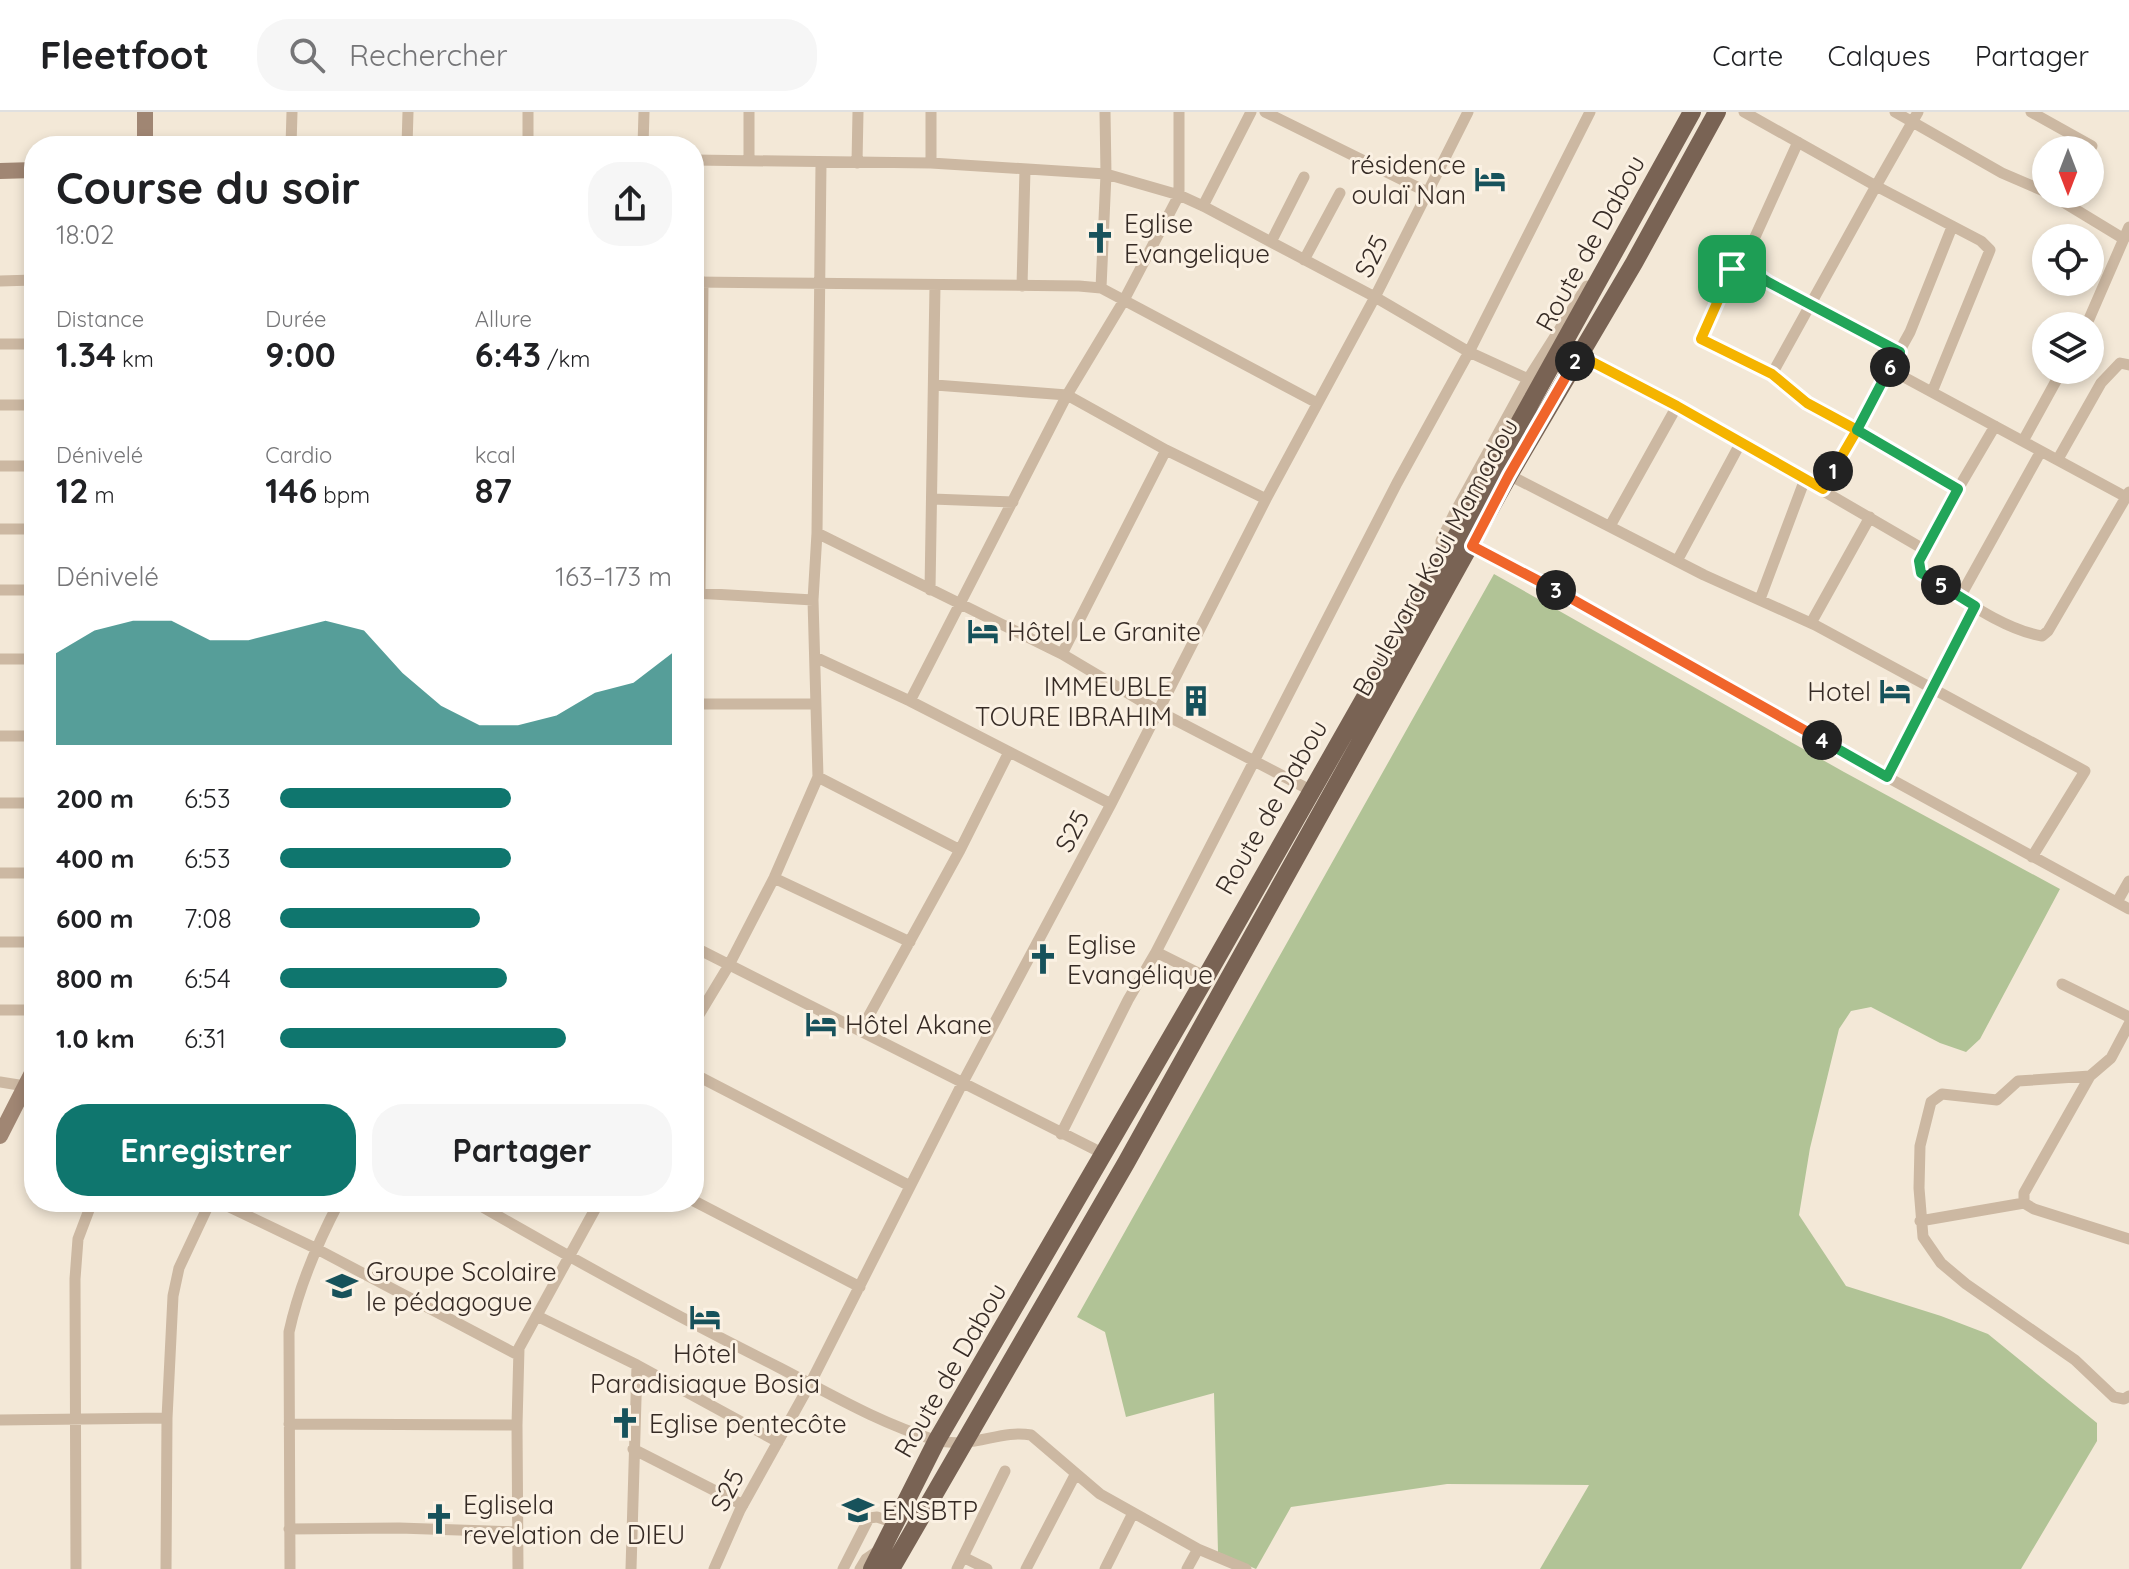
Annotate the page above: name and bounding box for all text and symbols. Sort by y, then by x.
search box [257,19,817,91]
text: Fleetfoot [40,31,209,79]
icon: search [285,33,329,77]
text: Rechercher [349,36,508,74]
text: Carte [1712,38,1783,73]
text: Calques [1827,38,1931,73]
text: Partager [1975,38,2089,73]
north arrow [2032,136,2104,208]
map controls [2032,136,2104,384]
place label: résidence oulaï Nan [1350,148,1466,211]
street label: Route de Dabou [1528,149,1652,337]
text: Course du soir [56,160,360,215]
button: share [588,162,672,246]
hotel icon: résidence oulaï Nan [1473,162,1507,196]
place label: Eglise Evangelique [1124,207,1270,270]
text: 18:02 [56,218,114,251]
church icon: Eglise Evangelique [1083,221,1117,255]
button: locate [2032,224,2104,296]
street label: S25 [1347,229,1395,283]
pin [1698,235,1766,303]
icon: arrive [1710,247,1754,291]
text: Distance [56,305,144,333]
text: Durée [265,305,327,333]
text: Allure [475,305,532,333]
button: layers [2032,312,2104,384]
text: 1.34 [56,333,116,376]
text: 9:00 [265,333,336,376]
text: 6:43 [475,333,541,376]
pin: 2 [1555,341,1595,381]
text: km [116,345,154,373]
text: /km [541,345,590,373]
text: 2 [1569,347,1581,375]
pin: 6 [1870,347,1910,387]
text: 6 [1884,353,1896,381]
street label: Boulevard Koui Mamadou [1345,412,1525,702]
text: Dénivelé [56,441,143,469]
text: Cardio [265,441,332,469]
text: kcal [475,441,516,469]
pin: 1 [1813,451,1853,491]
text: 1 [1829,457,1837,485]
text: 12 [56,469,89,512]
text: 146 [265,469,317,512]
text: 87 [475,469,512,512]
text: m [89,481,115,509]
text: bpm [317,481,370,509]
text: Dénivelé [56,560,159,593]
text: 163–173 m [555,560,672,593]
pin: 5 [1921,565,1961,605]
pin: 3 [1536,570,1576,610]
text: 5 [1935,571,1947,599]
text: 3 [1550,576,1562,604]
hotel icon: Hôtel Le Granite [966,614,1000,648]
place label: Hôtel Le Granite [1007,615,1201,648]
place label: IMMEUBLE TOURE IBRAHIM [975,670,1172,733]
hotel icon: Hotel [1878,674,1912,708]
place label: Hotel [1807,675,1871,708]
building icon: IMMEUBLE TOURE IBRAHIM [1179,684,1213,718]
street label: Route de Dabou [1208,714,1334,900]
pin: 4 [1802,720,1842,760]
text: 4 [1816,726,1828,754]
text: 200 m [56,782,134,815]
text: 6:53 [184,782,231,815]
street label: S25 [1047,804,1097,858]
text: 400 m [56,842,134,875]
text: 6:53 [184,842,231,875]
text: 600 m [56,902,134,935]
text: 7:08 [184,902,232,935]
place label: Eglise Evangélique [1067,928,1213,991]
church icon: Eglise Evangélique [1026,942,1060,976]
text: 800 m [56,962,133,995]
text: 6:54 [184,962,231,995]
hotel icon: Hôtel Akane [804,1007,838,1041]
place label: Hôtel Akane [845,1008,992,1041]
text: 1.0 km [56,1022,135,1055]
text: 6:31 [184,1022,226,1055]
button: Enregistrer [56,1104,356,1196]
button: Partager [372,1104,672,1196]
place label: Groupe Scolaire le pédagogue [366,1255,557,1318]
school or university icon: Groupe Scolaire le pédagogue [325,1269,359,1303]
street label: Route de Dabou [887,1277,1013,1463]
hotel icon: Hôtel Paradisiaque Bosia [688,1300,722,1334]
place label: Hôtel Paradisiaque Bosia [590,1337,820,1400]
church icon: Eglise pentecôte [608,1406,642,1440]
place label: Eglise pentecôte [649,1407,847,1440]
street label: S25 [702,1463,752,1517]
place label: Eglisela revelation de DIEU [463,1488,685,1551]
school or university icon: ENSBTP [841,1493,875,1527]
place label: ENSBTP [882,1494,978,1527]
church icon: Eglisela revelation de DIEU [422,1502,456,1536]

